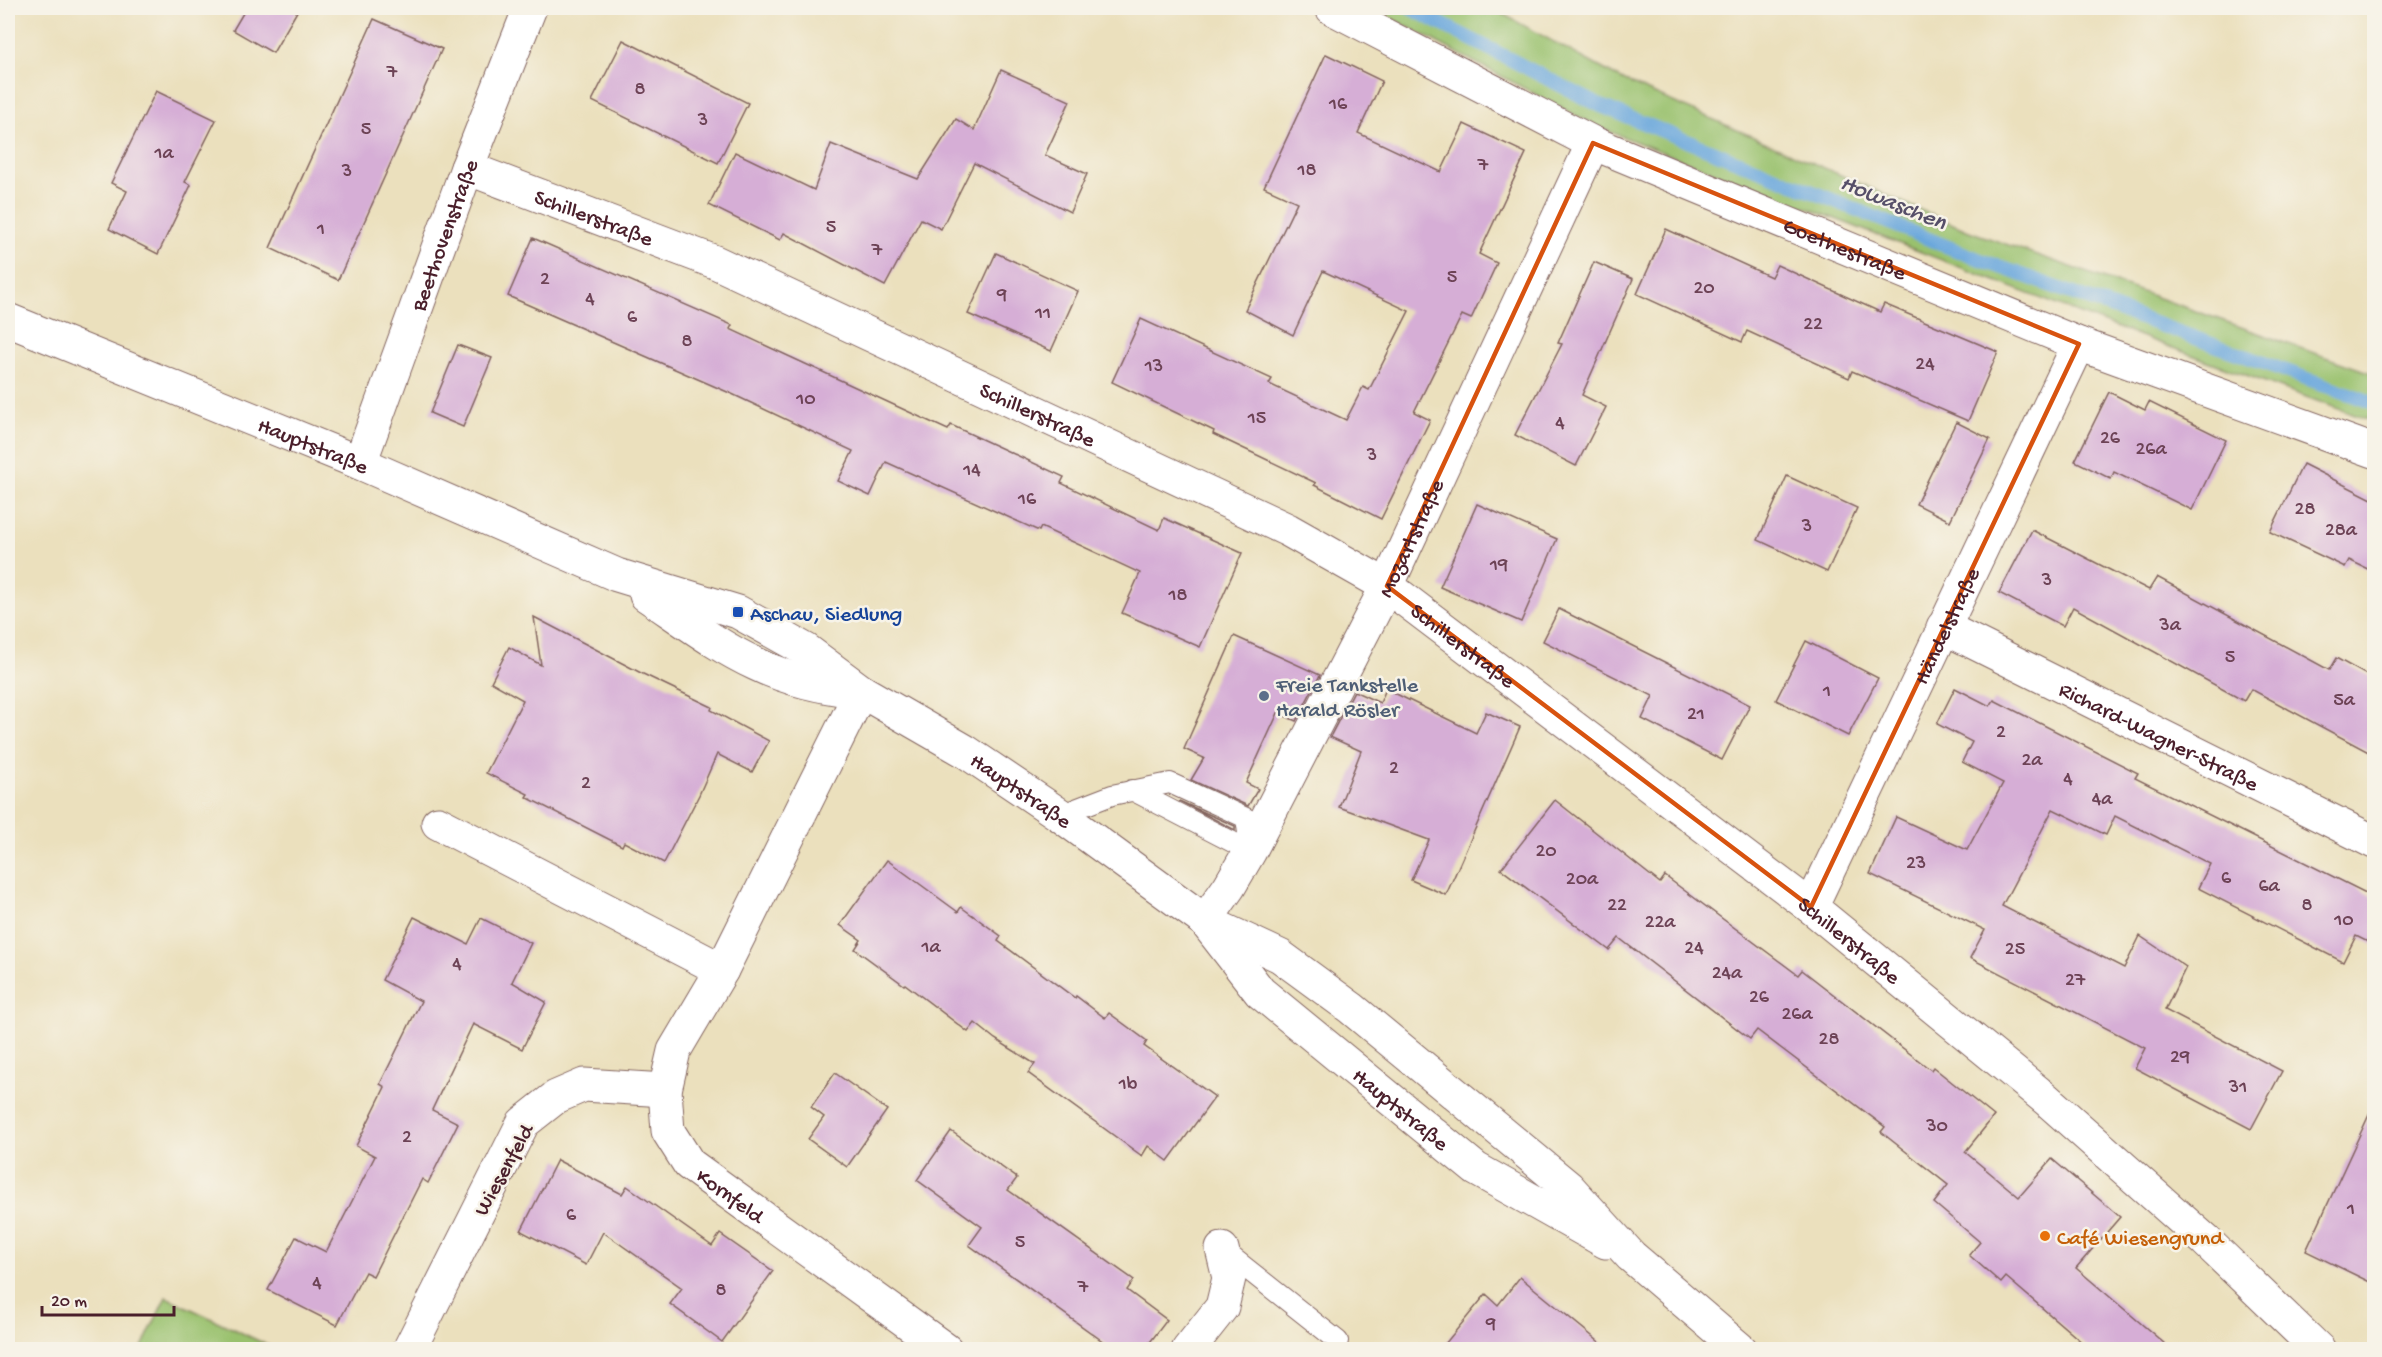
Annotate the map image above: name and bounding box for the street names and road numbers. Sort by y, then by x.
street label: Beethovenstraße [407,156,486,316]
street label: Schillerstraße [530,186,656,254]
street label: Goethestraße [1779,214,1910,288]
street label: Schillerstraße [974,379,1099,455]
street label: Hauptstraße [253,414,372,482]
street label: Mozartstraße [1374,476,1452,603]
street label: Händelstraße [1910,564,1988,690]
street label: Schillerstraße [1404,599,1520,696]
street label: Richard-Wagner-Straße [2054,678,2262,799]
street label: Hauptstraße [964,749,1076,836]
street label: Schillerstraße [1791,893,1905,992]
street label: Hauptstraße [1346,1064,1453,1159]
street label: Wiesenfeld [470,1119,542,1221]
street label: Kornfeld [690,1164,769,1232]

